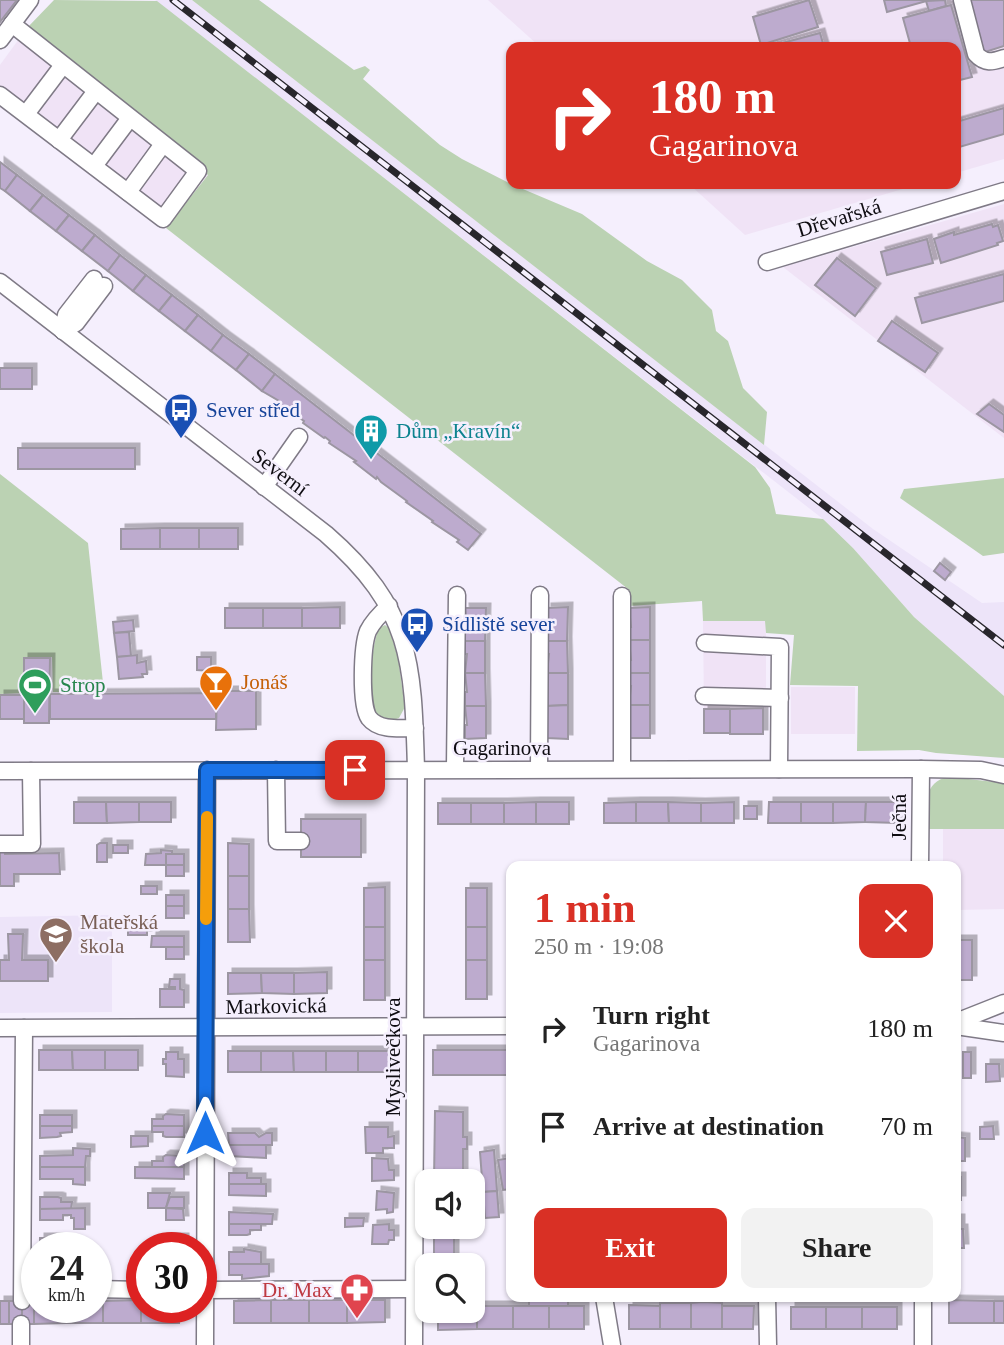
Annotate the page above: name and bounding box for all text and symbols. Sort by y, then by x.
text: 180 m [649,69,776,124]
icon: right [534,70,625,161]
text: Gagarinova [649,127,798,163]
street label: Dřevařská [794,194,884,242]
bus stop icon: Sever střed [162,391,200,440]
place label: Sever střed [206,398,300,422]
building icon: Dům „Kravín“ [352,412,390,461]
place label: Dům „Kravín“ [396,419,520,443]
street label: Severní [247,443,313,501]
bus stop icon: Sídliště sever [398,605,436,654]
place label: Sídliště sever [442,612,555,636]
bar icon: Jonáš [197,663,235,712]
sports icon: Strop [16,666,54,715]
place label: Jonáš [241,670,288,694]
place label: Strop [60,673,106,697]
street label: Gagarinova [453,736,552,760]
pin [325,740,385,800]
icon: arrive [336,751,374,789]
street label: Ječná [887,793,911,840]
button: close [859,884,933,958]
text: 1 min [534,885,636,931]
place label: Mateřská škola [80,910,159,958]
school or university icon: Mateřská škola [37,915,75,964]
text: 250 m · 19:08 [534,934,664,959]
street label: Markovická [225,993,328,1019]
street label: Myslivečkova [381,997,405,1116]
text: Turn right [593,1001,710,1030]
icon: right [534,1010,572,1048]
text: 180 m [867,1014,933,1043]
text: Gagarinova [593,1031,700,1056]
position arrow [168,1096,242,1170]
icon: arrive [534,1108,572,1146]
text: Arrive at destination [593,1112,824,1141]
text: 70 m [880,1112,933,1141]
map controls [415,1169,485,1323]
button: sound [415,1169,485,1239]
button: Exit [534,1208,727,1288]
button: Share [741,1208,933,1288]
speed limit sign: 30 [126,1232,217,1323]
text: 24 [49,1249,84,1288]
button: search [415,1253,485,1323]
pharmacy icon: Dr. Max [338,1271,376,1320]
place label: Dr. Max [262,1278,332,1302]
text: km/h [48,1285,85,1305]

